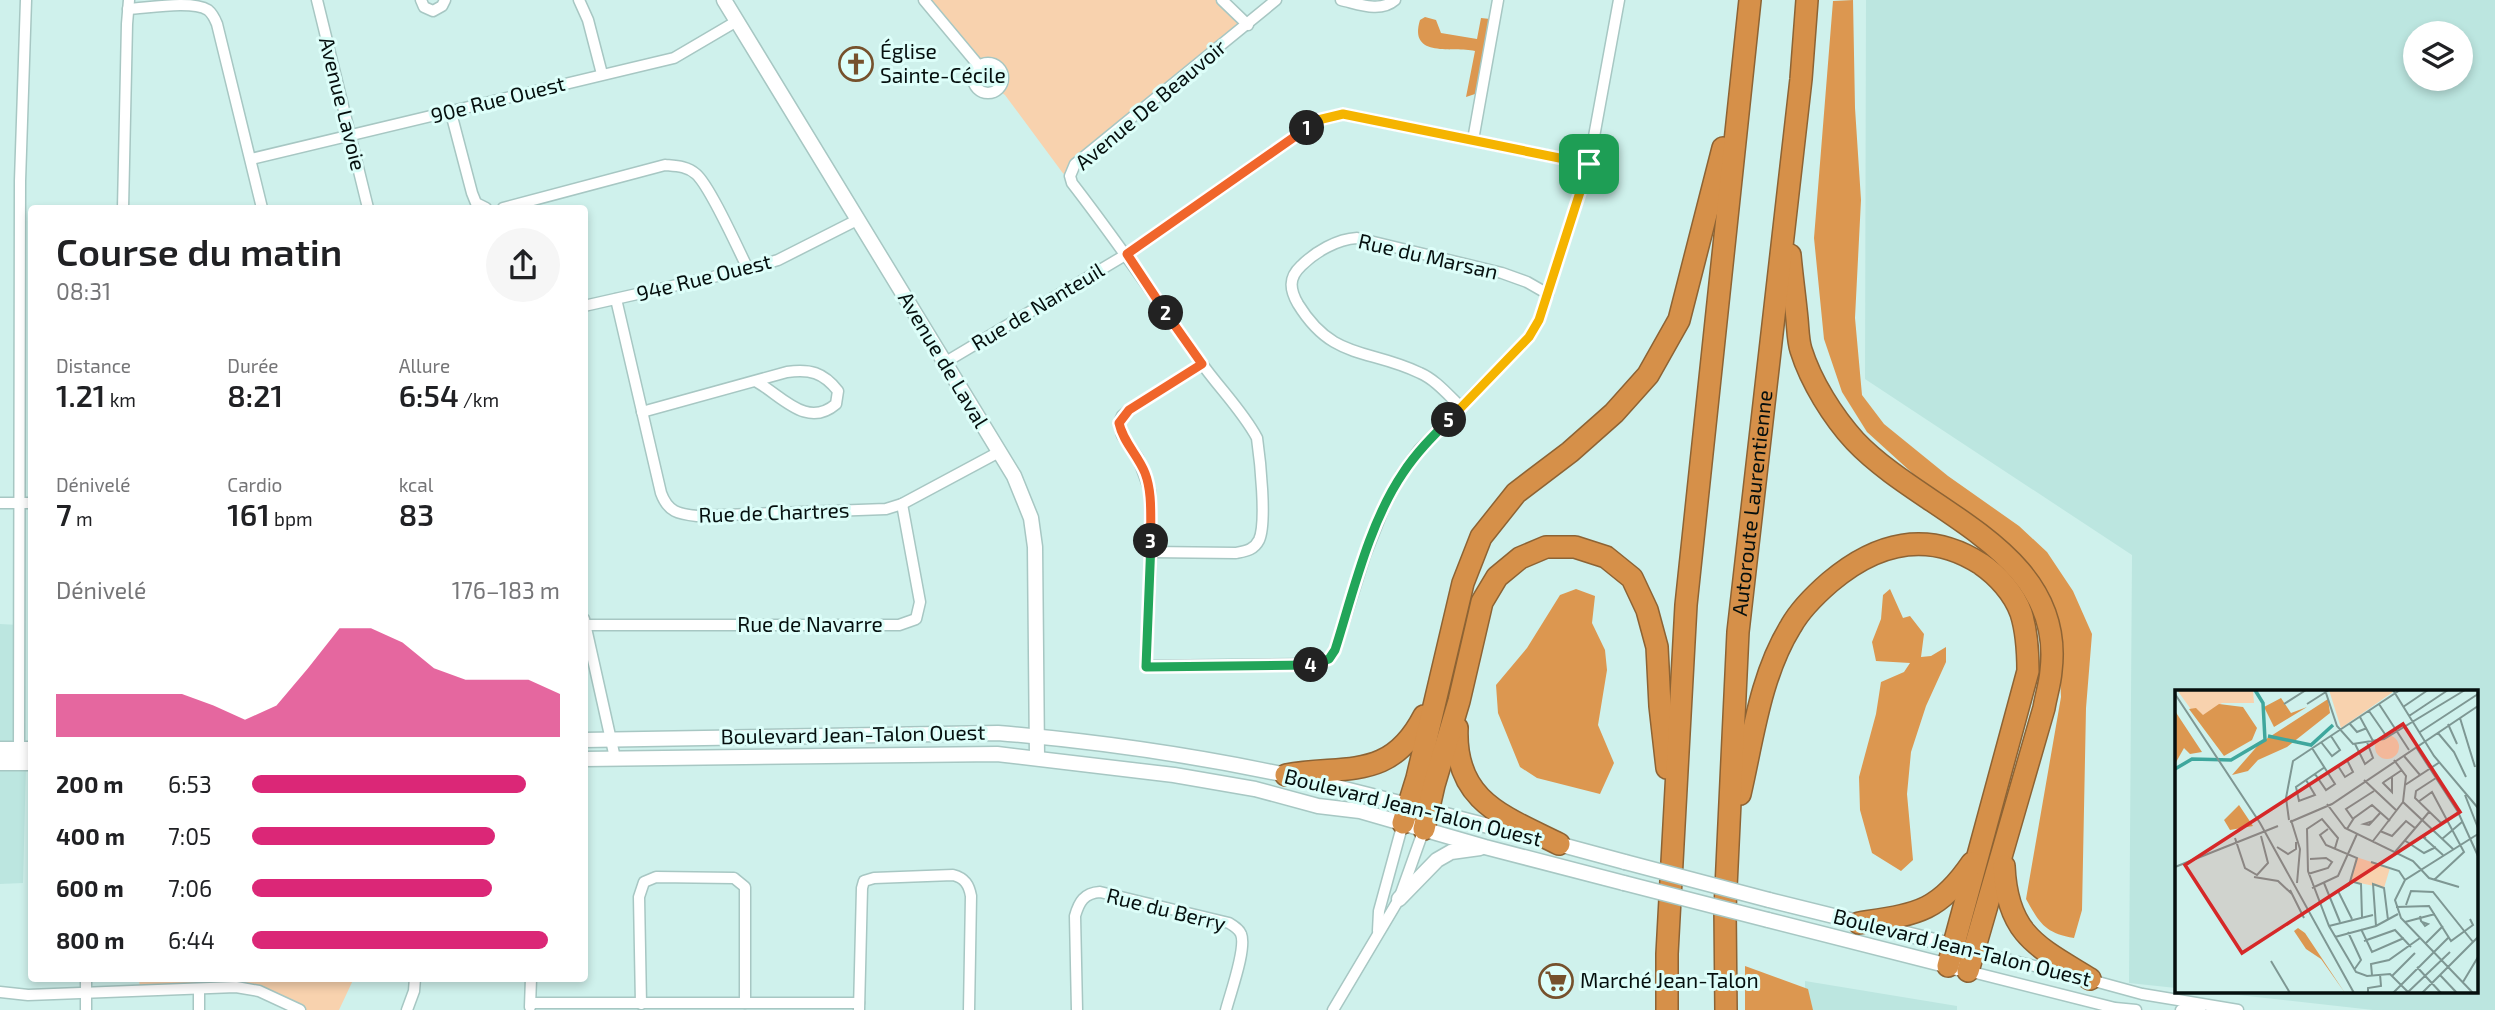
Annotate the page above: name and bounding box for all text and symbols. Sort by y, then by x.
map controls [2403,21,2473,91]
button: layers [2403,21,2473,91]
street label: Avenue De Beauvoir [1069,33,1231,174]
street label: Avenue Lavoie [315,34,372,173]
place label: Église Sainte-Cécile [880,38,1006,87]
church icon: Église Sainte-Cécile [837,45,875,83]
street label: 90e Rue Ouest [428,70,567,127]
pin: 1 [1290,110,1324,146]
text: 1 [1302,116,1311,139]
pin [1559,134,1619,194]
icon: arrive [1570,145,1608,183]
street label: Rue du Marsan [1356,227,1501,284]
text: Course du matin [56,228,342,274]
button: share [486,228,560,302]
street label: 94e Rue Ouest [634,248,773,305]
street label: Rue de Nanteuil [966,256,1109,355]
text: 08:31 [56,277,111,305]
street label: Avenue de Laval [894,287,995,432]
pin: 2 [1148,296,1184,330]
text: 2 [1160,301,1171,324]
text: Distance [56,354,131,377]
text: Durée [227,354,279,377]
text: Allure [399,354,450,377]
text: 1.21 [56,377,105,413]
text: 8:21 [227,377,283,413]
text: 6:54 [399,377,459,413]
text: km [105,388,136,411]
text: /km [459,388,499,411]
street label: Autoroute Laurentienne [1726,389,1776,617]
pin: 5 [1432,402,1466,438]
text: 5 [1443,408,1454,431]
text: Dénivelé [56,473,131,496]
text: Cardio [227,473,282,496]
text: kcal [399,473,433,496]
text: 7 [56,496,72,532]
text: 161 [227,496,270,532]
text: 83 [399,496,434,532]
street label: Rue de Chartres [698,496,850,527]
text: m [72,507,93,530]
text: bpm [270,507,313,530]
pin: 3 [1134,524,1168,558]
text: 3 [1145,529,1156,552]
text: Dénivelé [56,576,146,604]
text: 176–183 m [452,576,560,604]
street label: Rue de Navarre [737,611,883,636]
pin: 4 [1294,648,1328,682]
text: 4 [1304,653,1317,676]
inset map [2175,690,2478,992]
street label: Boulevard Jean-Talon Ouest [720,719,985,748]
street label: Boulevard Jean-Talon Ouest [1282,762,1545,851]
text: 200 m [56,770,124,798]
text: 6:53 [168,770,212,798]
text: 400 m [56,822,125,850]
text: 7:05 [168,822,211,850]
text: 600 m [56,874,124,902]
text: 7:06 [168,874,212,902]
street label: Rue du Berry [1104,882,1228,935]
street label: Boulevard Jean-Talon Ouest [1831,902,2094,991]
text: 800 m [56,926,125,954]
text: 6:44 [168,926,215,954]
supermarket icon: Marché Jean-Talon [1537,962,1575,1000]
place label: Marché Jean-Talon [1580,967,1759,992]

